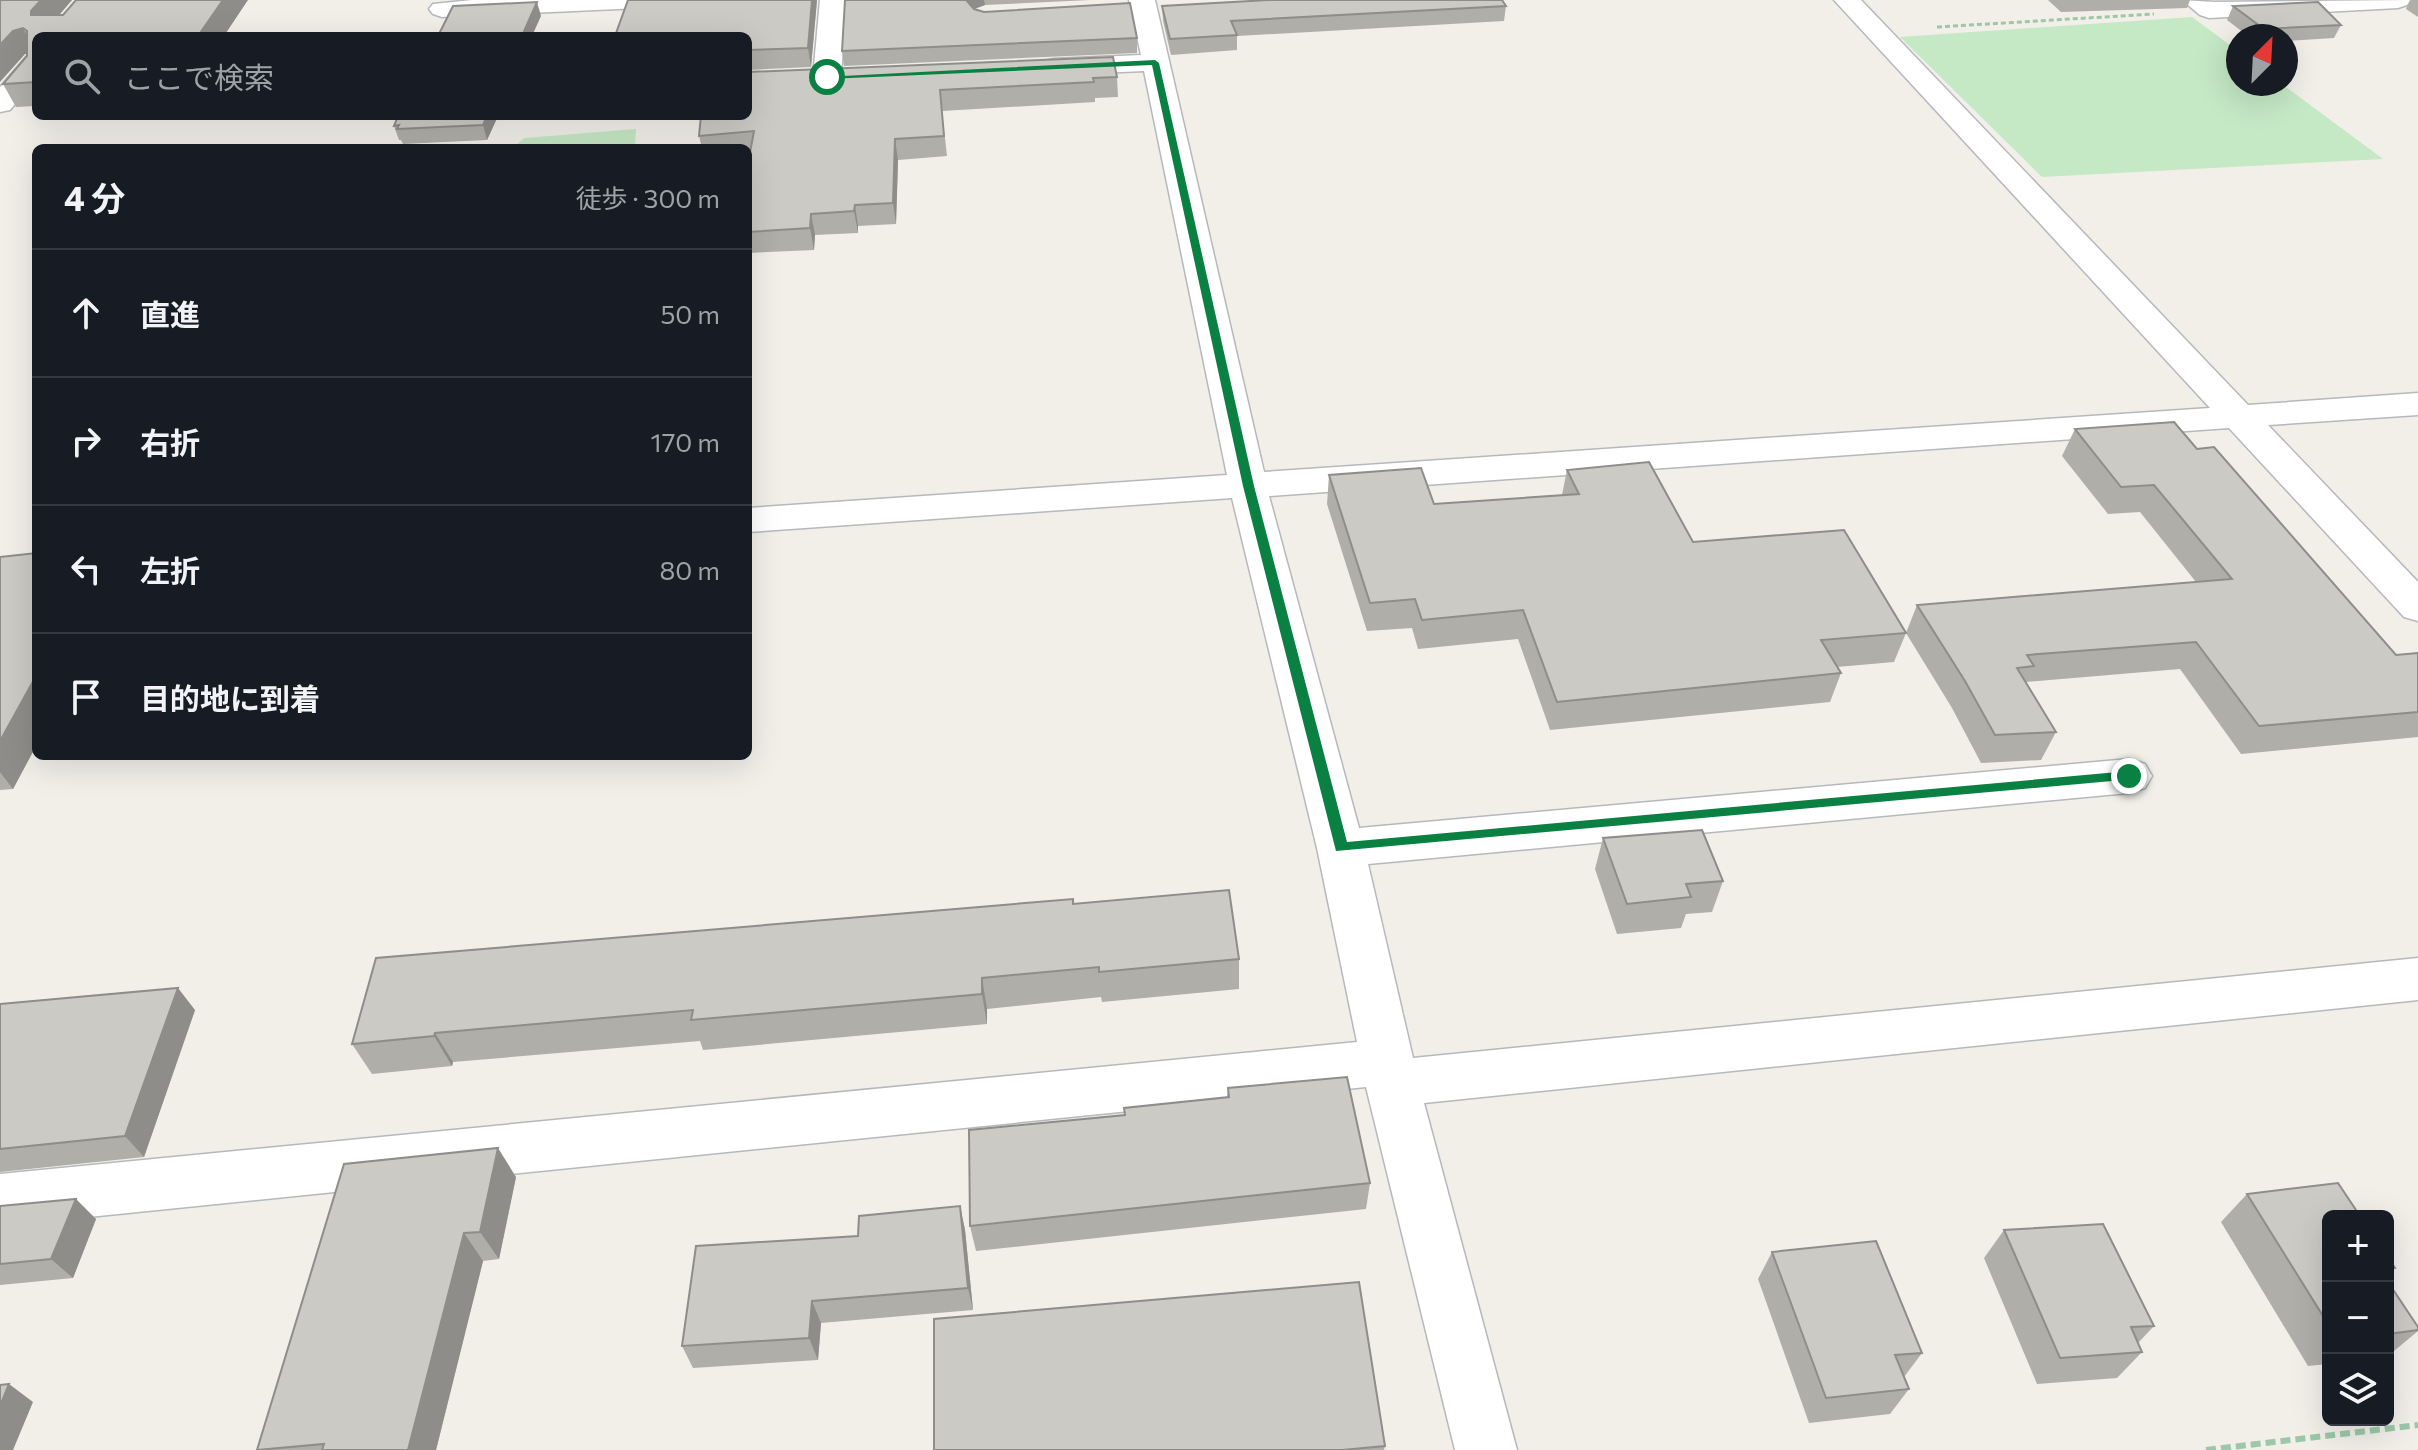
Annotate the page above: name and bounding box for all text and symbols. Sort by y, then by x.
north arrow [2226,24,2298,96]
search box [32,32,752,120]
icon: search [60,54,104,98]
text: ここで検索 [124,58,274,95]
route start [809,59,845,95]
text: 4 分 [64,176,125,218]
text: 徒歩 · 300 m [575,182,720,213]
icon: ahead [64,291,108,335]
text: 直進 [140,295,200,332]
text: 50 m [660,298,720,329]
icon: right [64,419,108,463]
text: 右折 [140,423,200,460]
text: 170 m [651,426,720,457]
icon: left [64,547,108,591]
text: 左折 [140,551,200,588]
text: 80 m [660,554,720,585]
icon: arrive [64,675,108,719]
text: 目的地に到着 [140,679,320,716]
route end [2111,758,2147,794]
map controls [2322,1210,2394,1426]
button: + [2322,1210,2394,1282]
button: − [2322,1282,2394,1354]
button: layers [2322,1354,2394,1426]

